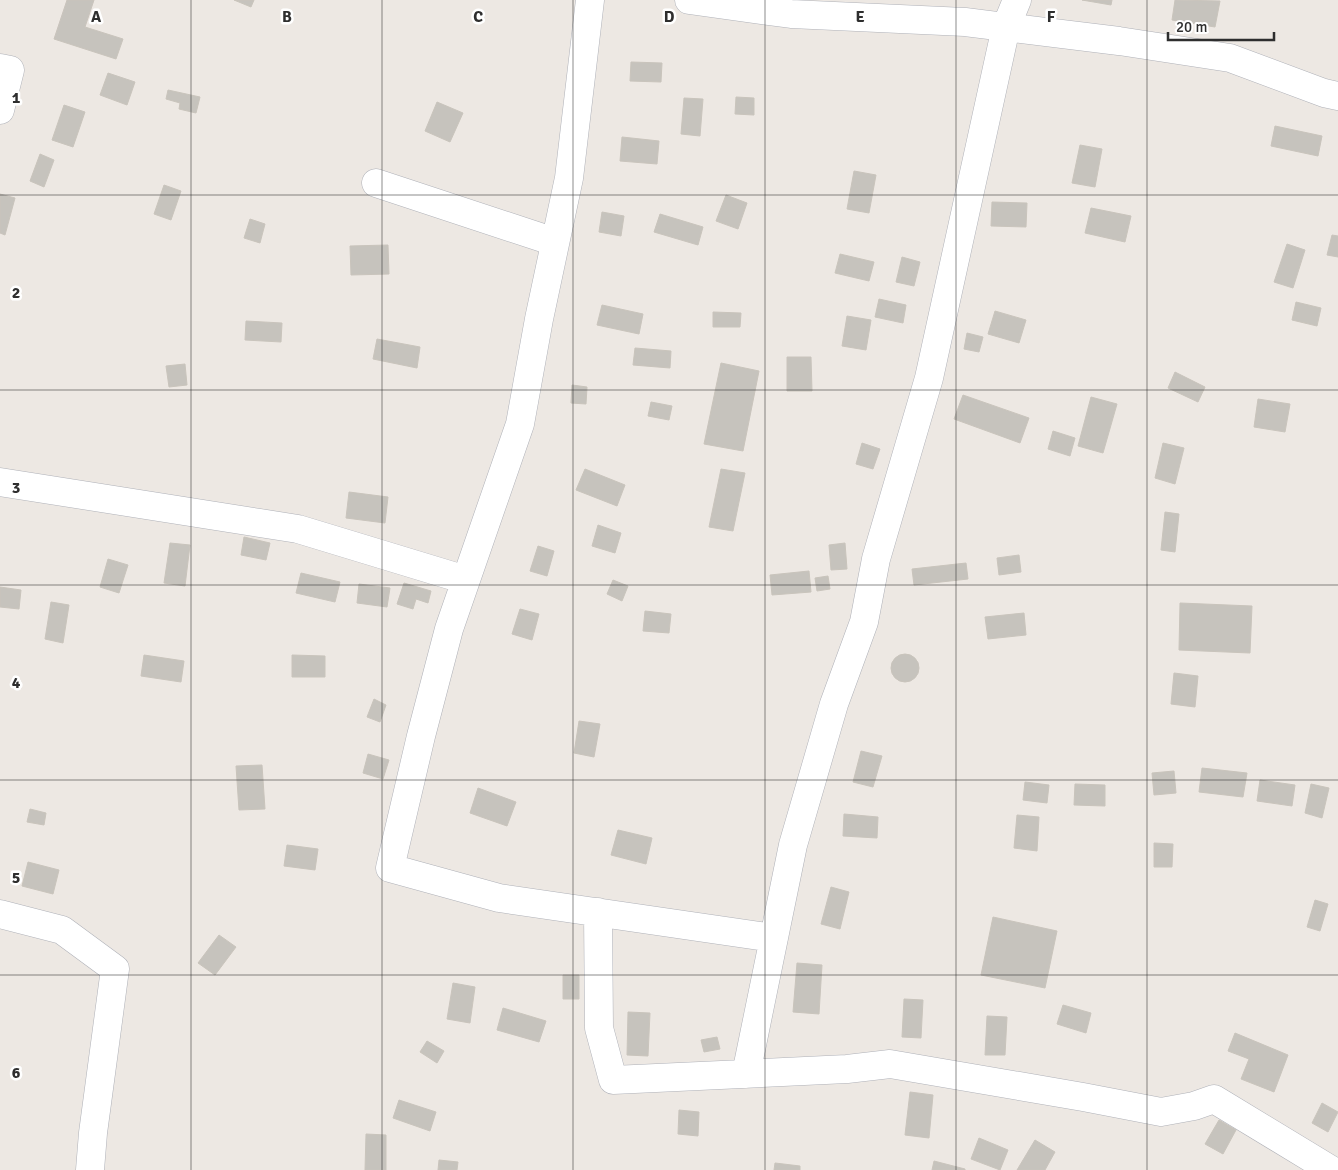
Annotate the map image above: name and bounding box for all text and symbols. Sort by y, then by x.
text: A [91,7,102,27]
text: B [282,7,292,27]
text: C [473,7,483,27]
text: D [664,7,675,27]
text: E [855,7,865,27]
text: F [1047,7,1056,27]
scale bar [1168,10,1274,42]
text: 20 m [1176,18,1207,36]
text: 1 [12,88,21,108]
text: 2 [12,283,20,303]
text: 3 [12,478,20,498]
text: 4 [12,673,21,693]
text: 5 [12,868,20,888]
text: 6 [12,1063,21,1083]

